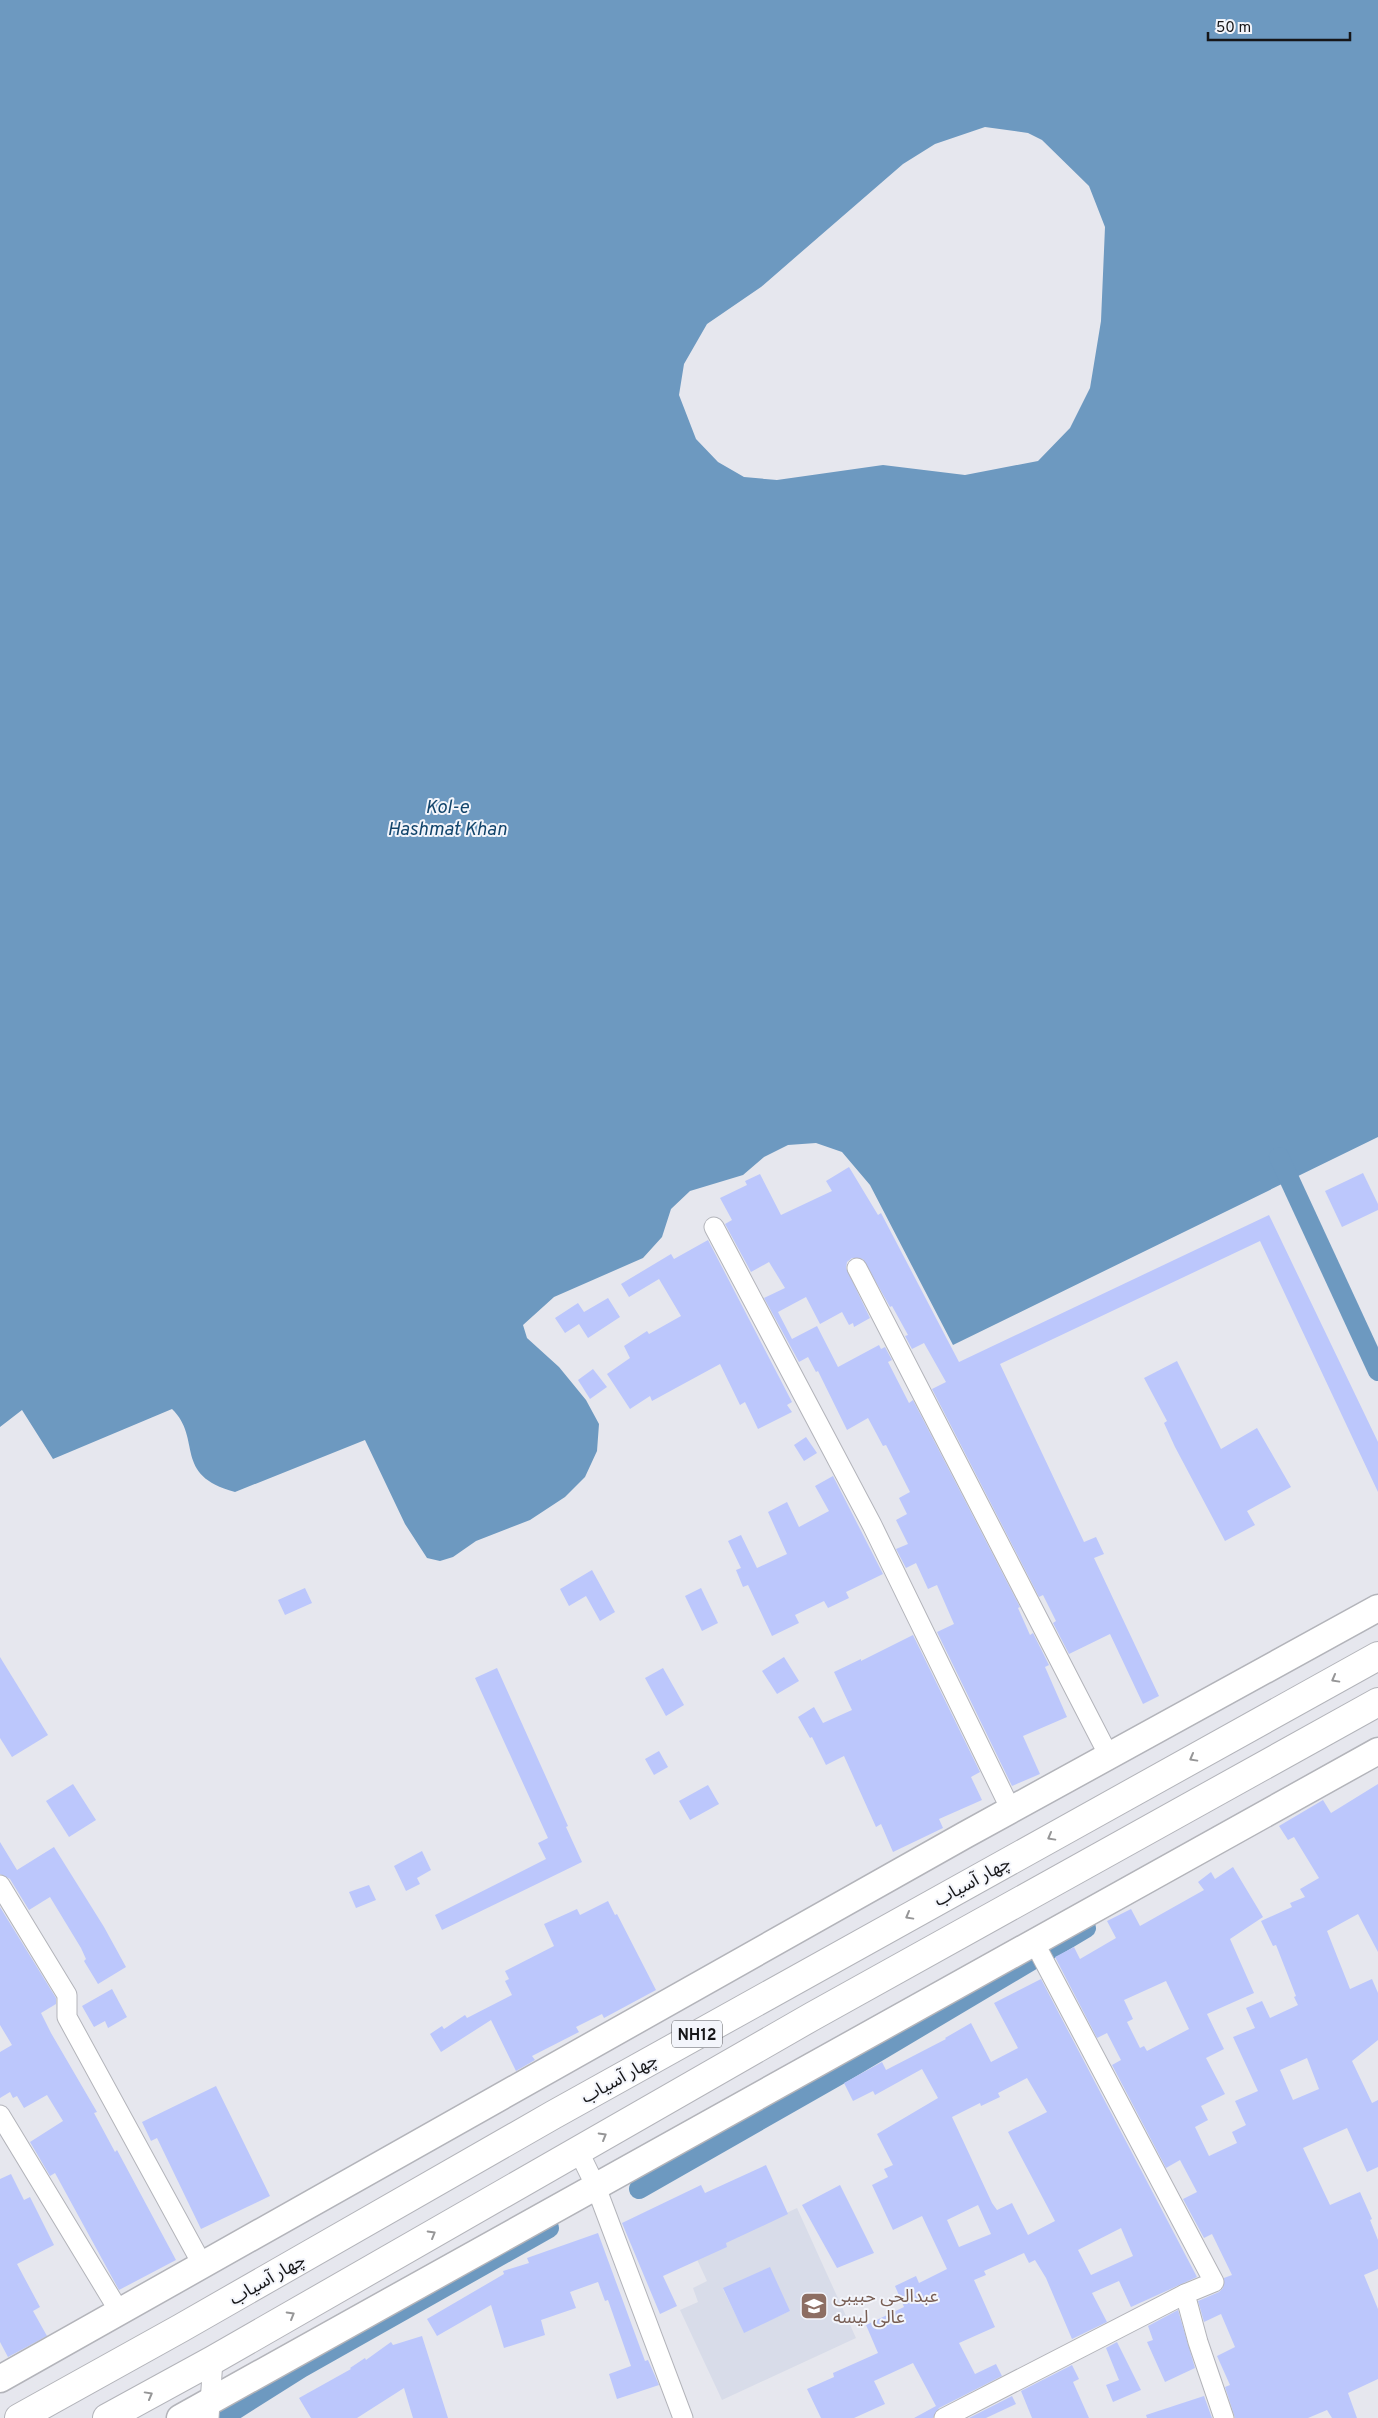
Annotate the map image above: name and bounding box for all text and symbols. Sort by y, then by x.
scale bar [1208,10,1350,42]
text: 50 m [1216,19,1251,38]
water label: Kol-e Hashmat Khan [387,796,507,842]
one-way arrow [1332,1673,1341,1683]
one-way arrow [1190,1752,1199,1762]
one-way arrow [1048,1831,1057,1841]
street label: چهار آسیاب [930,1852,1015,1913]
one-way arrow [906,1910,915,1920]
road number: NH12 [672,2020,722,2048]
street label: چهار آسیاب [577,2049,662,2110]
one-way arrow [598,2132,607,2142]
one-way arrow [427,2231,436,2241]
street label: چهار آسیاب [226,2249,310,2311]
place label: عبدالحی حبیبی عالی لیسه [833,2286,939,2330]
school or university icon: عبدالحی حبیبی عالی لیسه [799,2291,829,2321]
one-way arrow [286,2311,295,2321]
one-way arrow [144,2391,153,2401]

